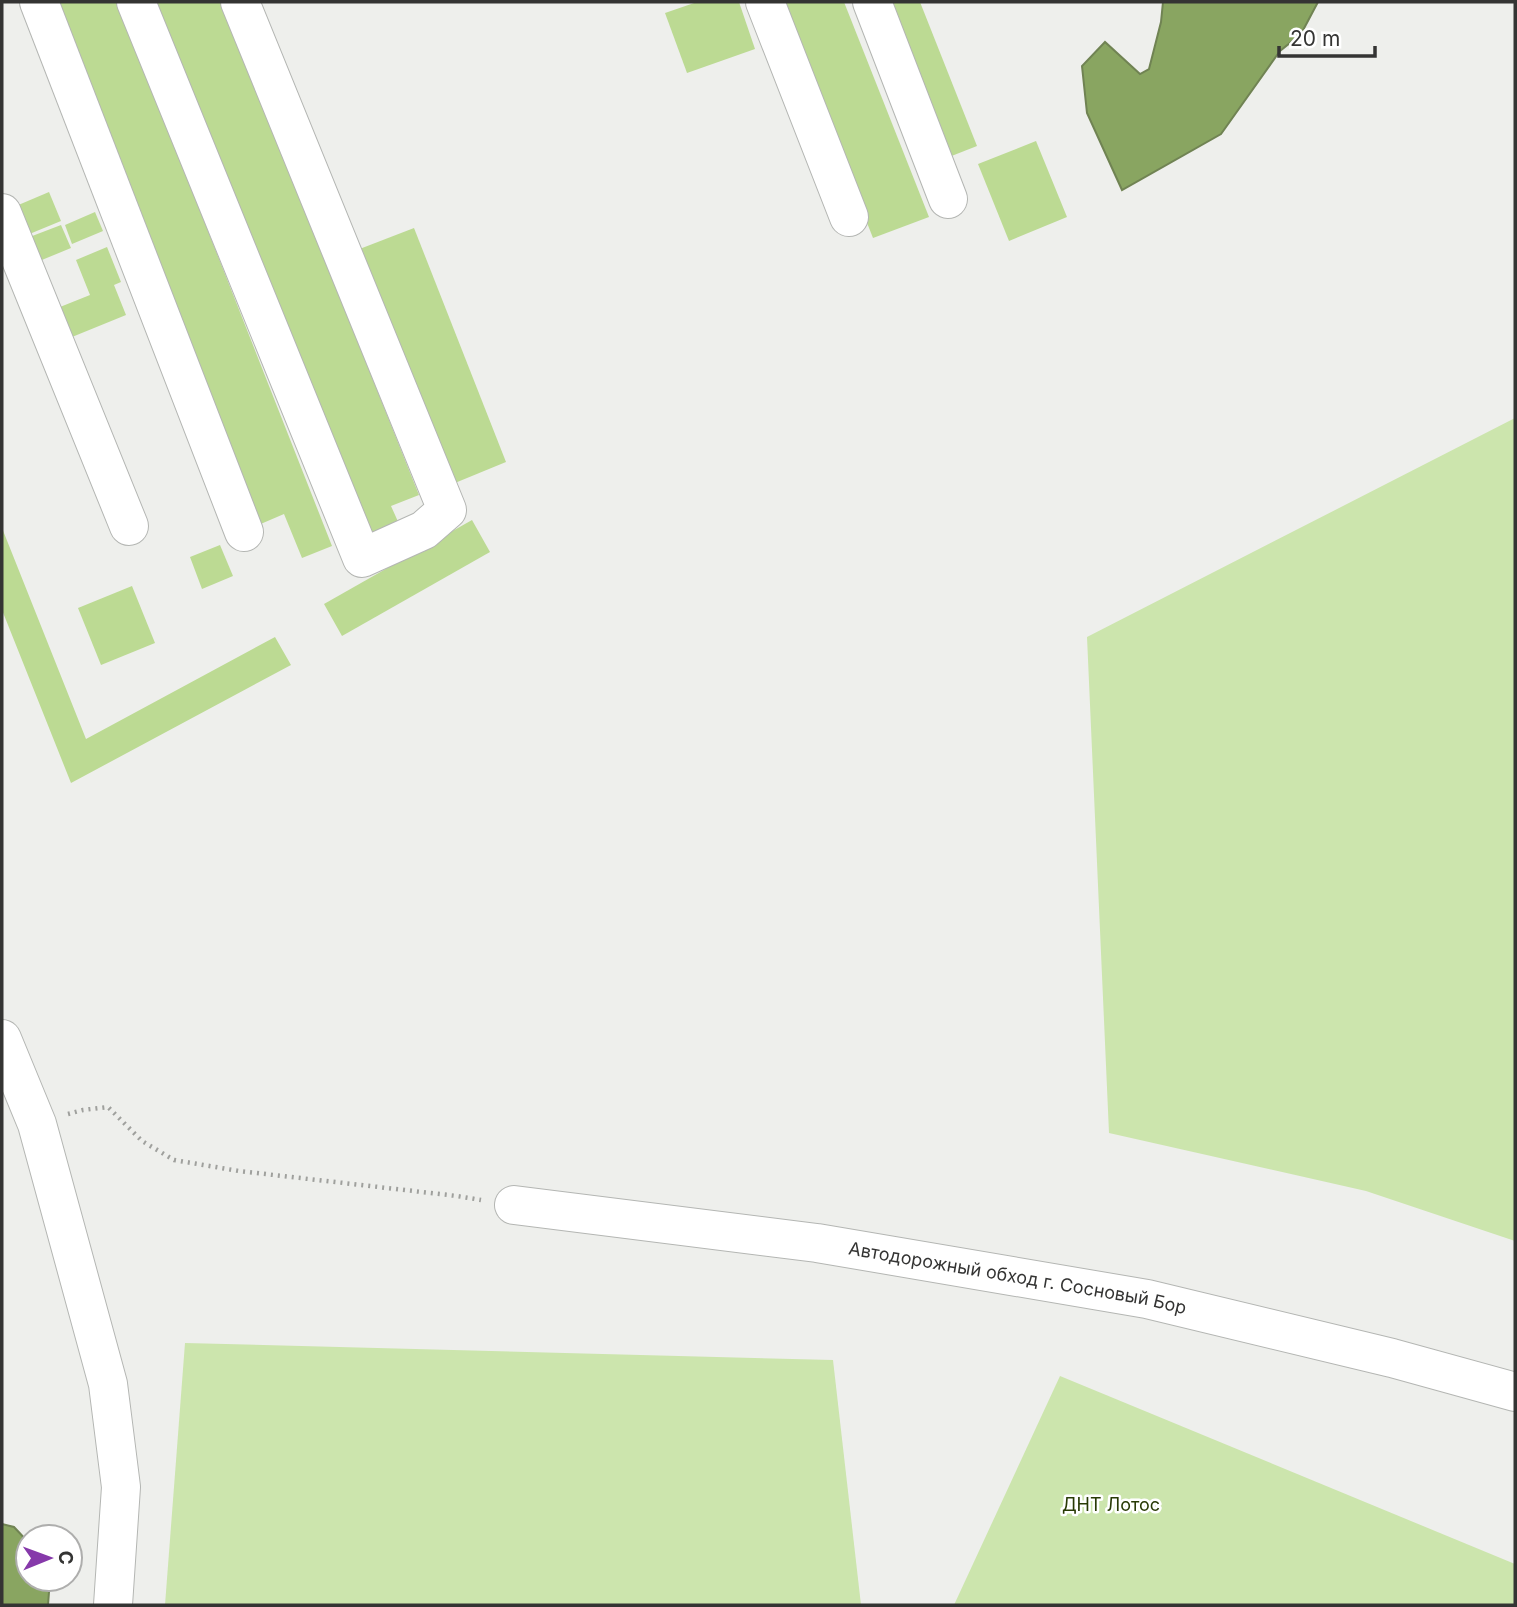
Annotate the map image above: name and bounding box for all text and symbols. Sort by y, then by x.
scale bar [1279,14,1375,58]
text: 20 m [1290,26,1340,51]
street label: Автодорожный обход г. Сосновый Бор [847,1238,1189,1318]
park label: ДНТ Лотос [1062,1494,1160,1515]
north arrow [14,1523,84,1593]
text: С [54,1550,77,1565]

